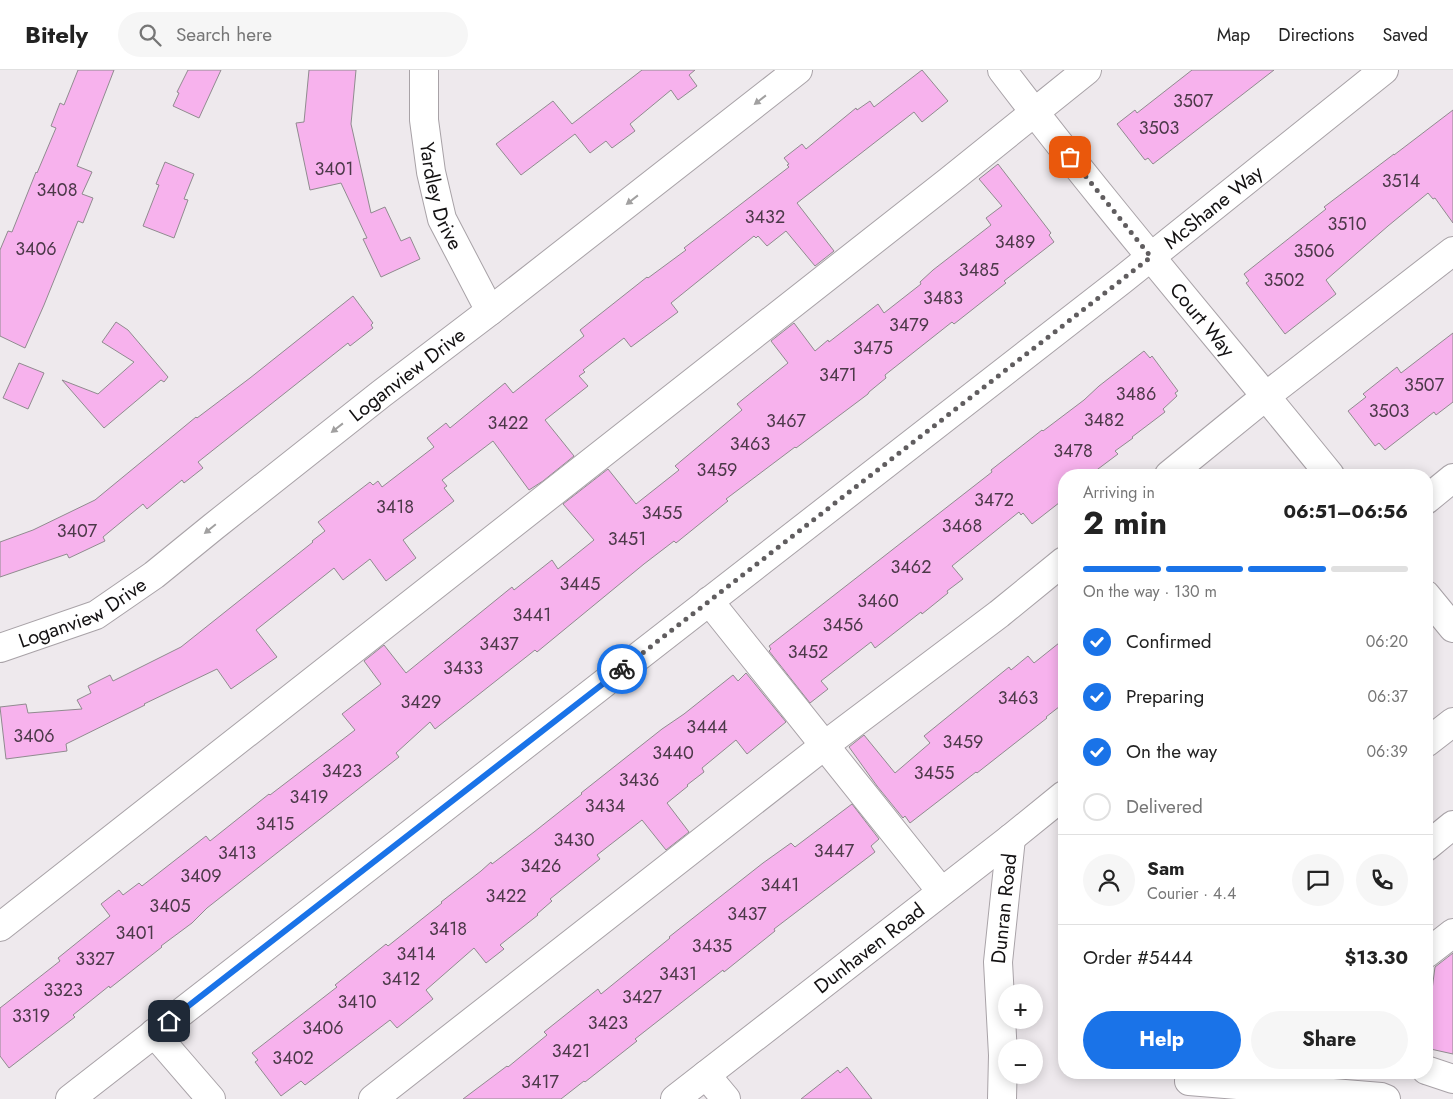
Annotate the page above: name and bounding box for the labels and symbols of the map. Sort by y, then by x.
house number: 3507 [1173,88,1214,114]
one-way arrow [753,95,766,105]
house number: 3503 [1139,115,1179,141]
pin [1049,136,1091,178]
street label: Yardley Drive [412,140,470,255]
house number: 3401 [314,156,354,182]
street label: McShane Way [1158,158,1269,256]
house number: 3514 [1382,168,1420,194]
house number: 3408 [37,177,77,203]
one-way arrow [625,195,638,206]
house number: 3432 [745,204,785,230]
house number: 3510 [1328,211,1367,237]
house number: 3489 [995,229,1035,255]
house number: 3406 [15,236,57,262]
house number: 3506 [1293,238,1335,264]
house number: 3485 [959,257,999,283]
house number: 3502 [1263,267,1305,293]
street label: Court Way [1162,276,1242,363]
house number: 3483 [923,285,963,311]
house number: 3479 [889,312,929,338]
street label: Loganview Drive [343,321,472,429]
house number: 3475 [853,335,893,361]
house number: 3471 [819,362,857,388]
house number: 3507 [1404,372,1445,398]
house number: 3486 [1116,381,1156,407]
house number: 3503 [1369,398,1409,424]
house number: 3482 [1084,407,1124,433]
house number: 3467 [766,408,807,434]
house number: 3422 [488,410,528,436]
one-way arrow [331,423,344,434]
house number: 3463 [730,431,770,457]
house number: 3478 [1053,438,1093,464]
house number: 3459 [697,457,737,483]
house number: 3472 [974,487,1014,513]
house number: 3418 [376,494,414,520]
house number: 3455 [642,500,682,526]
house number: 3468 [942,513,982,539]
house number: 3407 [57,518,98,544]
one-way arrow [204,524,217,535]
house number: 3451 [608,526,646,552]
house number: 3462 [891,554,931,580]
street label: Loganview Drive [15,570,152,656]
house number: 3445 [560,571,600,597]
house number: 3460 [857,588,899,614]
house number: 3441 [513,602,551,628]
house number: 3456 [823,612,863,638]
house number: 3437 [479,631,519,657]
house number: 3452 [788,639,828,665]
courier [597,644,647,694]
house number: 3433 [443,655,483,681]
house number: 3463 [998,685,1038,711]
house number: 3429 [401,689,441,715]
house number: 3444 [686,714,728,740]
house number: 3406 [13,723,55,749]
house number: 3459 [943,729,983,755]
house number: 3440 [652,740,694,766]
house number: 3423 [322,758,362,784]
house number: 3455 [914,760,954,786]
house number: 3436 [619,767,659,793]
house number: 3419 [290,784,328,810]
house number: 3434 [585,793,625,819]
house number: 3415 [256,811,294,837]
house number: 3430 [554,827,595,853]
house number: 3447 [814,838,855,864]
house number: 3413 [218,840,256,866]
street label: Dunran Road [984,852,1024,965]
house number: 3426 [521,853,561,879]
house number: 3409 [180,863,222,889]
house number: 3441 [761,872,799,898]
house number: 3422 [486,883,526,909]
house number: 3405 [149,893,191,919]
street label: Dunhaven Road [808,896,931,1001]
house number: 3437 [727,901,767,927]
house number: 3418 [429,916,467,942]
house number: 3401 [115,920,155,946]
house number: 3435 [692,933,732,959]
house number: 3414 [397,941,435,967]
house number: 3327 [75,946,115,972]
house number: 3431 [659,961,697,987]
house number: 3412 [382,966,420,992]
house number: 3323 [43,977,83,1003]
house number: 3427 [622,984,663,1010]
house number: 3410 [337,989,377,1015]
pin [148,1000,190,1042]
house number: 3319 [12,1003,50,1029]
house number: 3423 [588,1010,628,1036]
house number: 3406 [302,1015,344,1041]
house number: 3421 [552,1038,590,1064]
house number: 3402 [272,1045,314,1071]
house number: 3417 [521,1069,559,1095]

